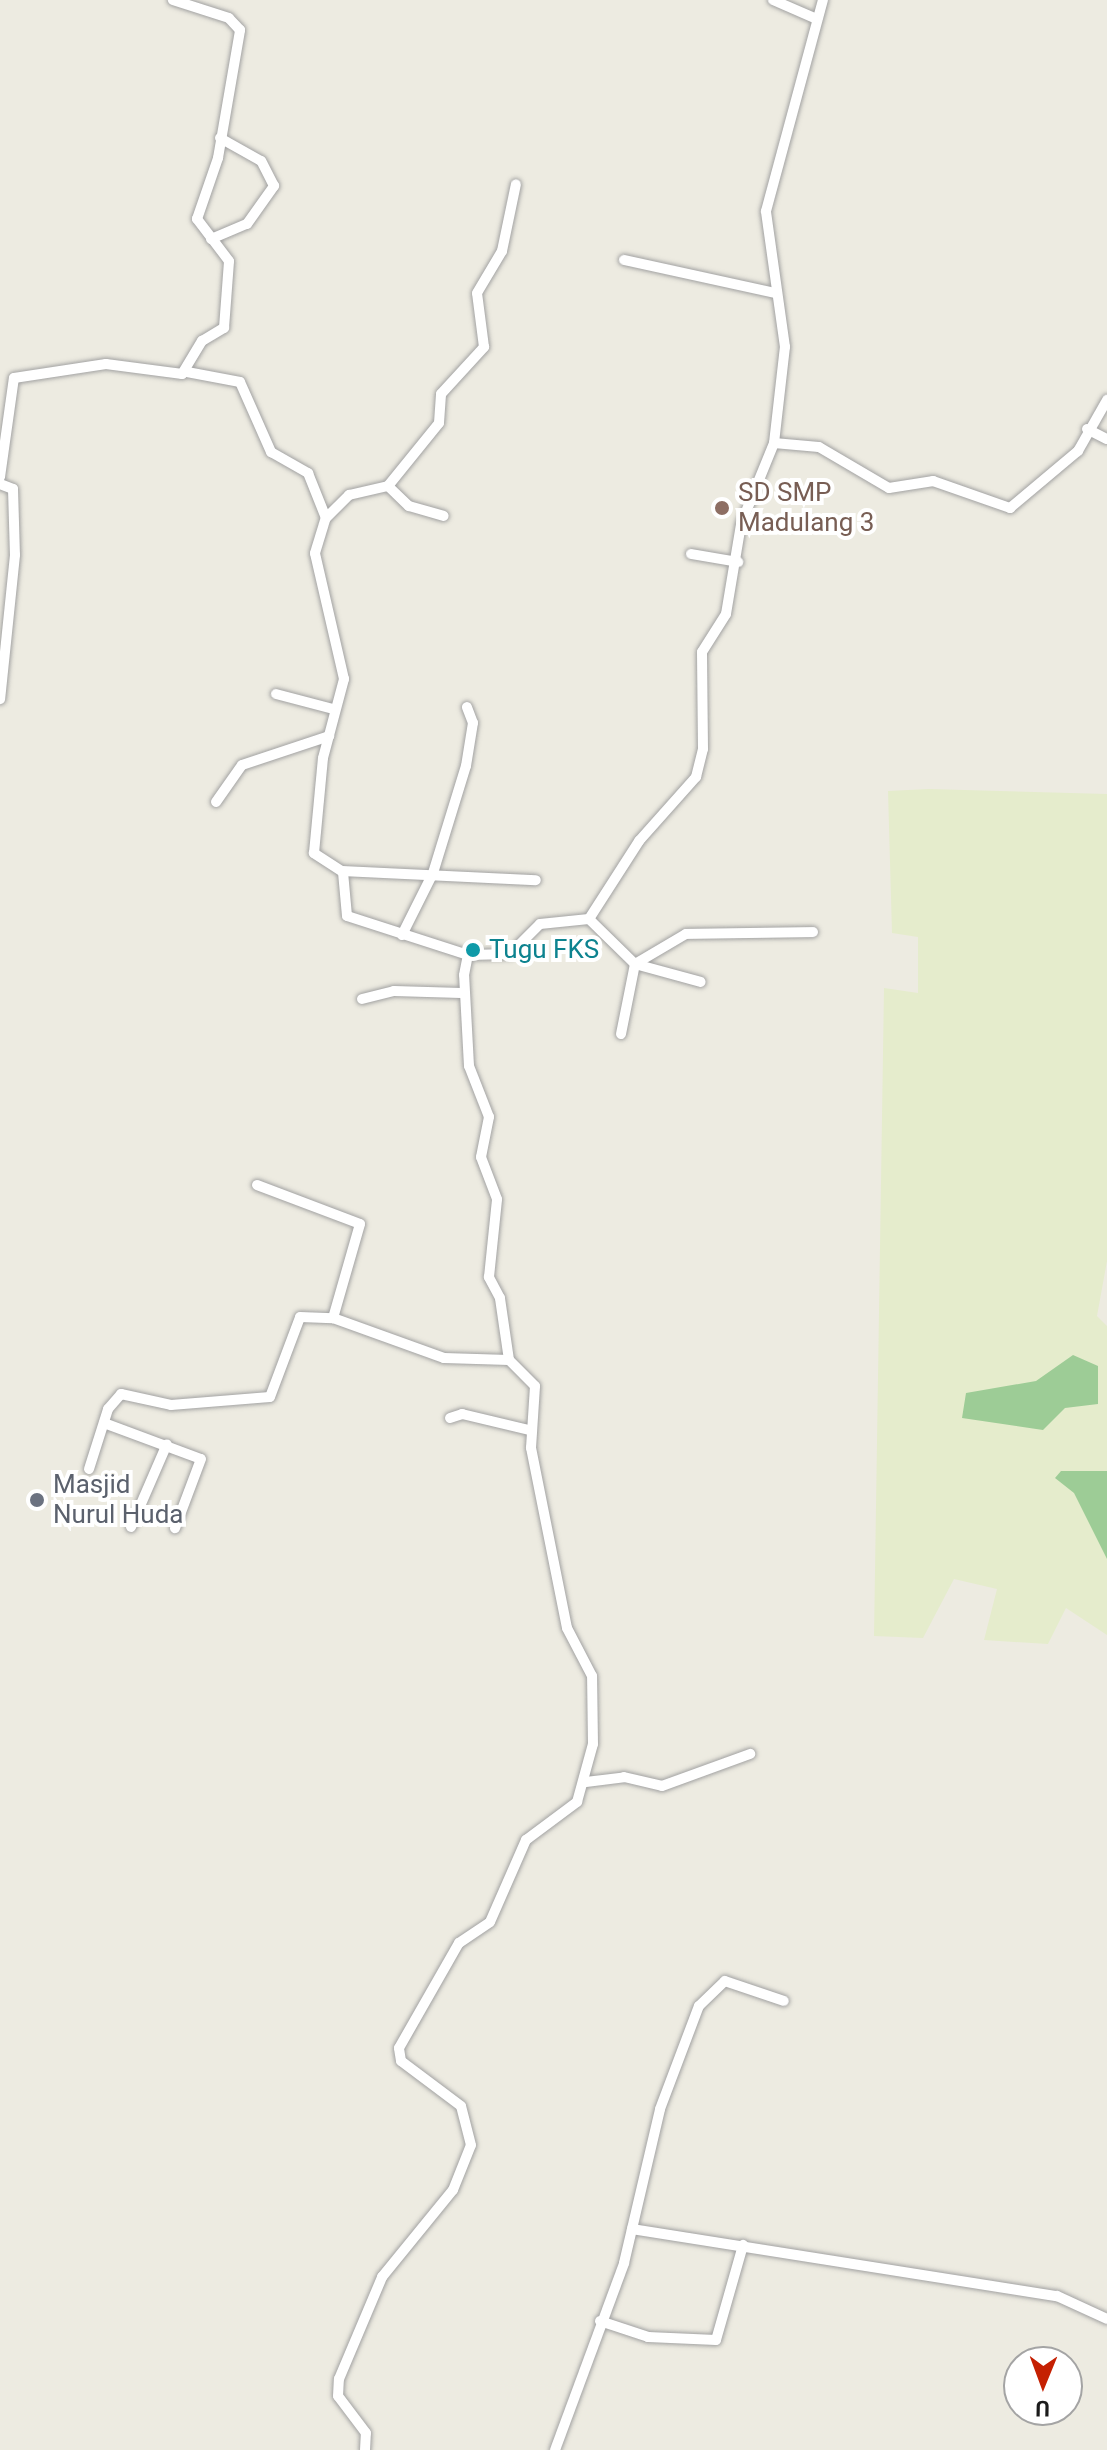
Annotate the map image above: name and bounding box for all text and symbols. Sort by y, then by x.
place label: SD SMP Madulang 3 [738,477,874,538]
marker: SD SMP Madulang 3 [713,499,731,517]
place label: Tugu FKS [489,934,599,966]
marker: Tugu FKS [464,941,482,959]
place label: Masjid Nurul Huda [53,1469,183,1530]
marker: Masjid Nurul Huda [28,1491,46,1509]
north arrow [1003,2346,1083,2426]
text: U [1035,2396,1050,2421]

